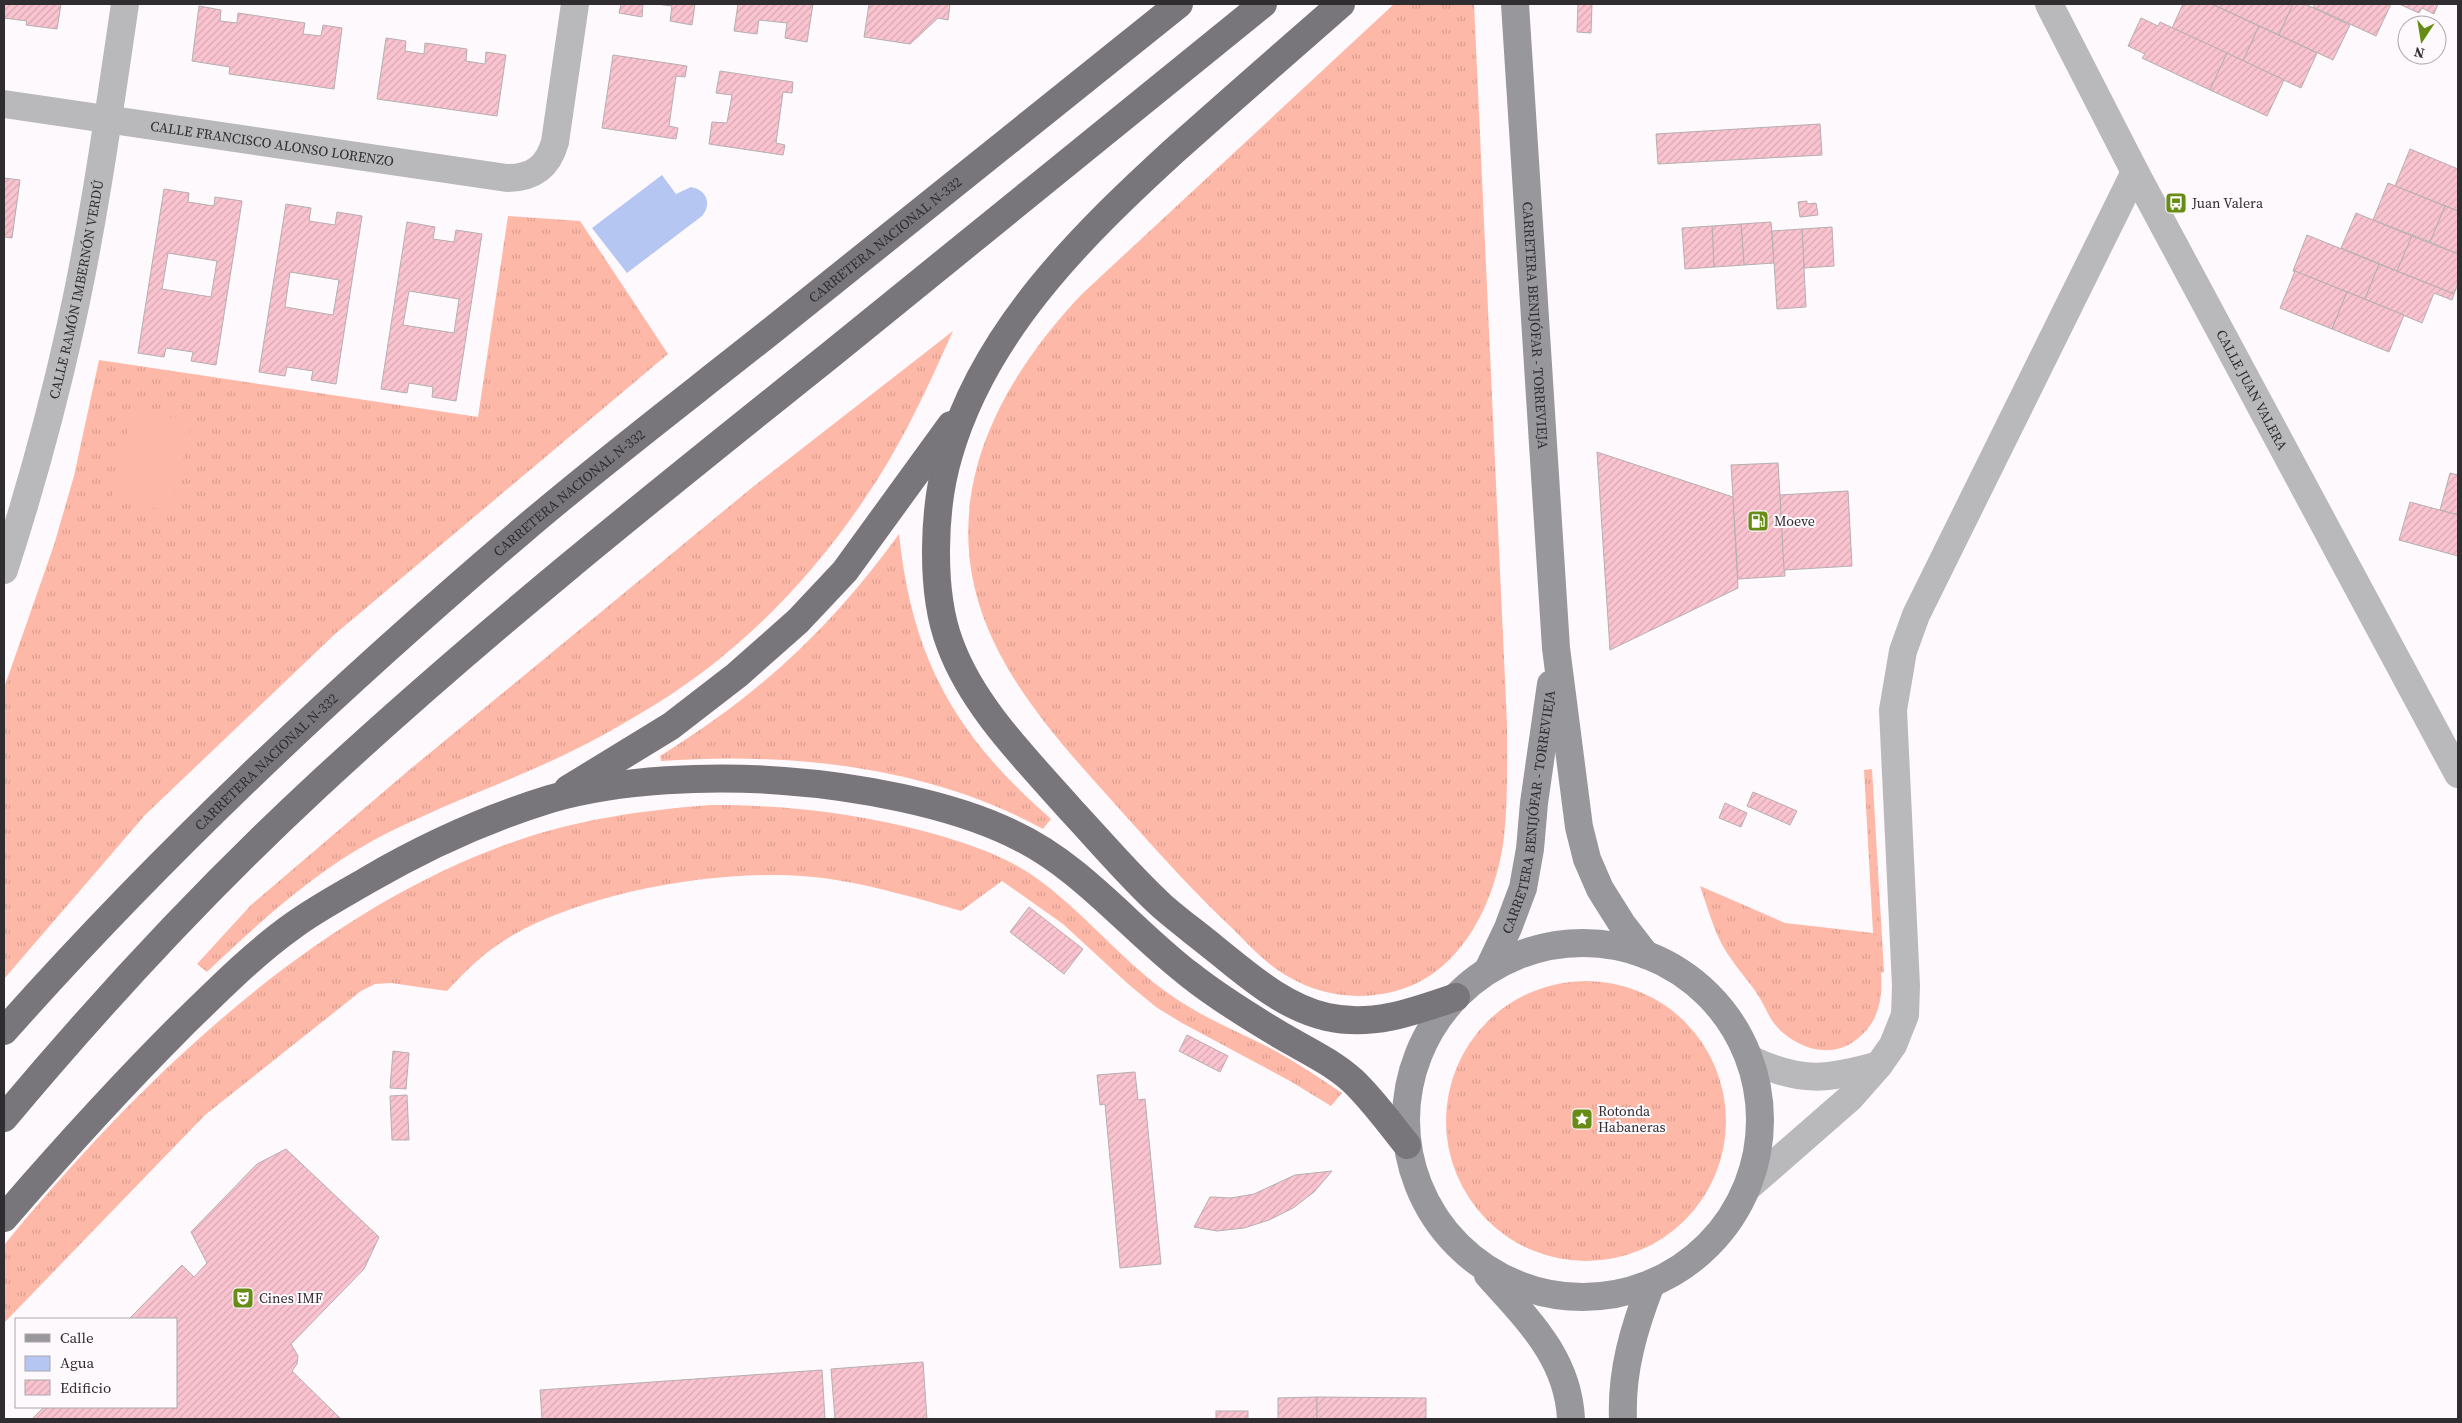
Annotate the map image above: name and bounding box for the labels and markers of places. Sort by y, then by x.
bus stop icon: Juan Valera [2164,191,2188,215]
place label: Juan Valera [2191,193,2264,213]
fuel station icon: Moeve [1746,509,1770,533]
place label: Moeve [1774,511,1815,531]
place label: Rotonda Habaneras [1598,1101,1666,1137]
place icon: Rotonda Habaneras [1570,1107,1594,1131]
theatre icon: Cines IMF [231,1286,255,1310]
place label: Cines IMF [259,1288,323,1308]

